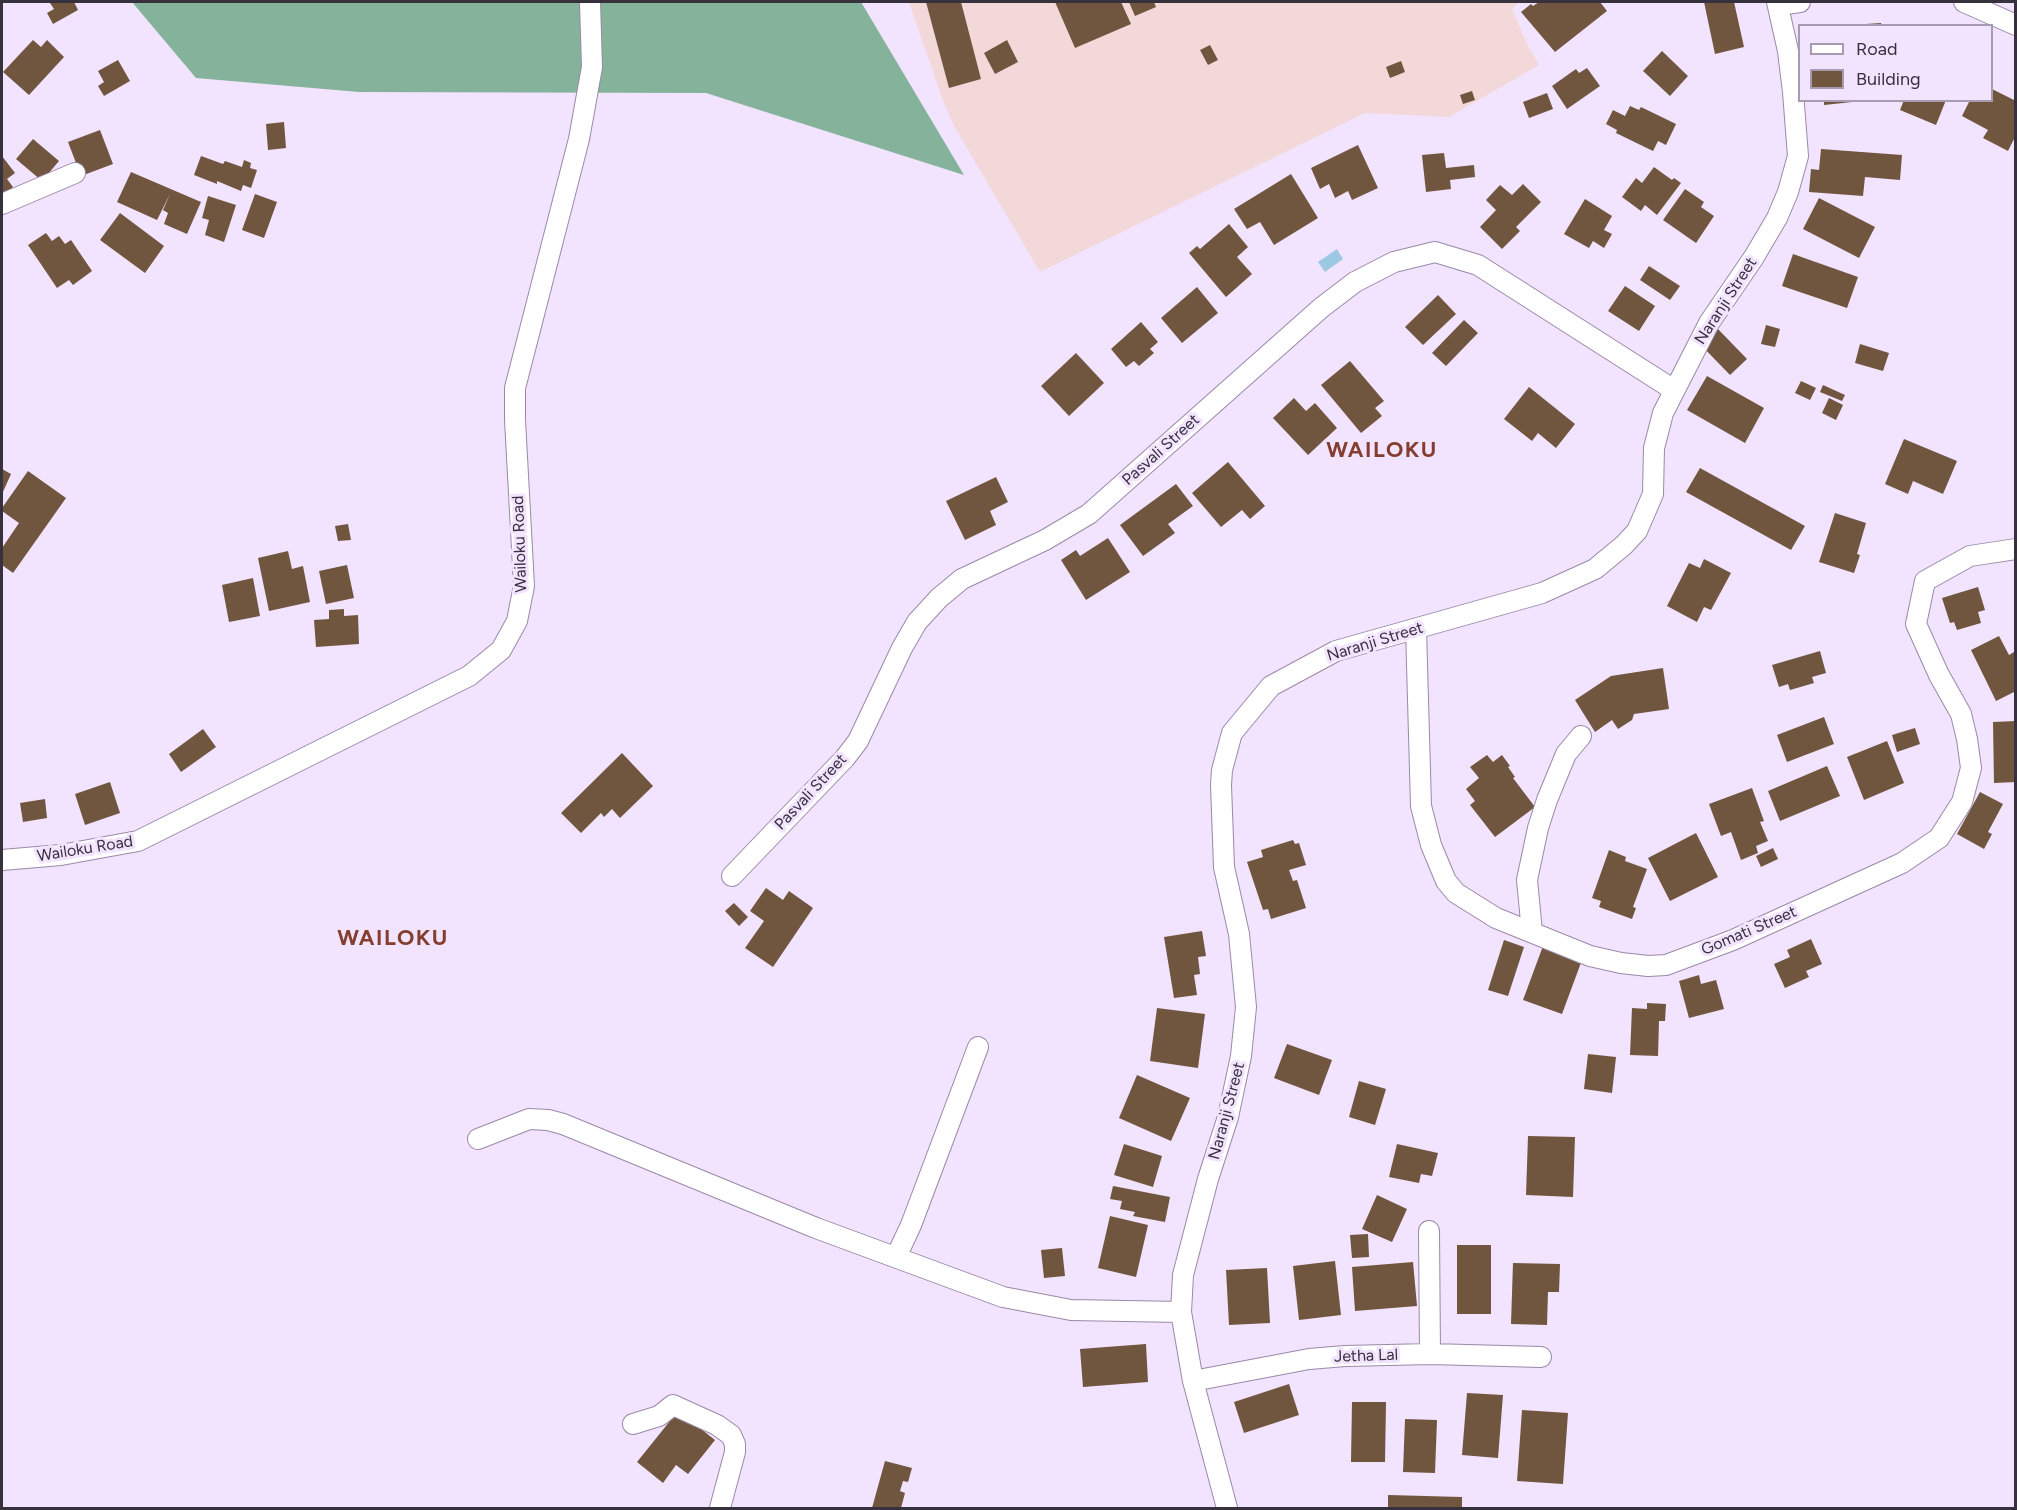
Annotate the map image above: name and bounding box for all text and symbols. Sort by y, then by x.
legend [1798,24,1993,102]
text: Road [1856,38,1897,60]
text: Building [1856,68,1921,90]
street label: Naranji Street [1691,254,1761,348]
street label: Pasvali Street [1119,410,1203,490]
district label: WAILOKU [1326,438,1438,464]
street label: Wailoku Road [509,495,531,593]
street label: Naranji Street [1324,618,1426,666]
street label: Pasvali Street [771,750,851,834]
street label: Wailoku Road [36,832,134,866]
street label: Gomati Street [1698,902,1800,960]
district label: WAILOKU [337,926,449,952]
street label: Naranji Street [1205,1060,1249,1162]
street label: Jetha Lal [1334,1345,1398,1367]

